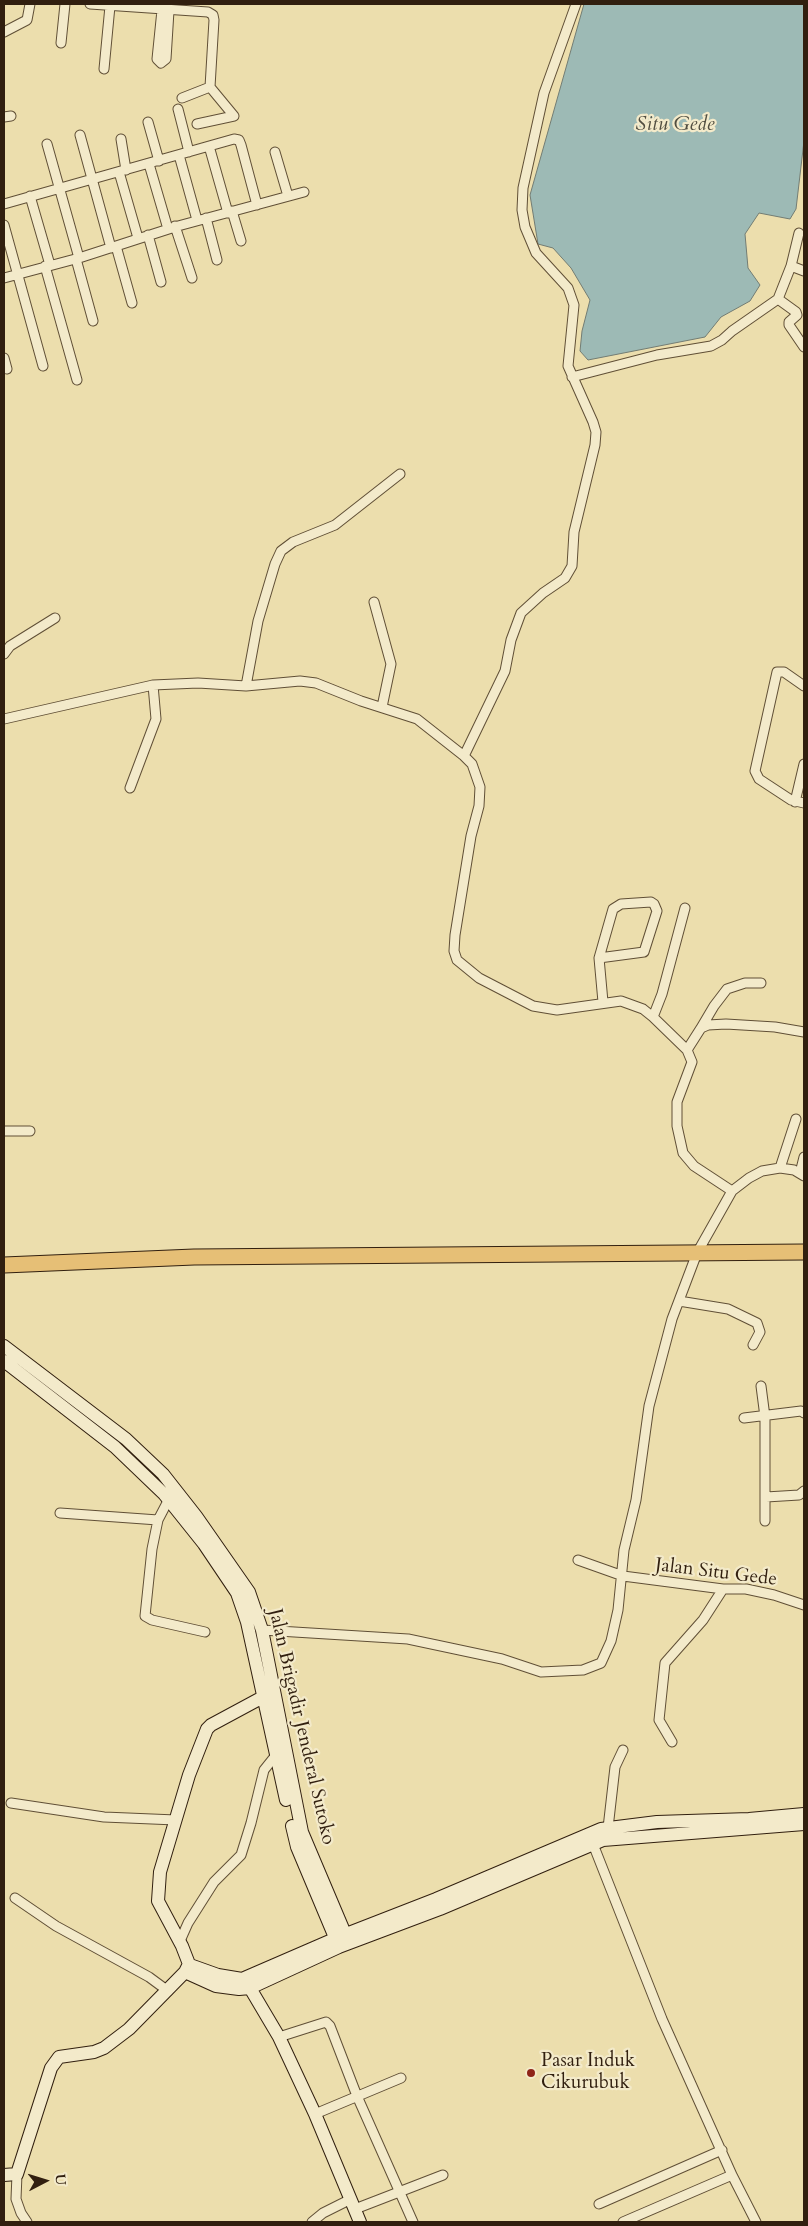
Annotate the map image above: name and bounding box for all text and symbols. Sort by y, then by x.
water label: Situ Gede [636,113,714,137]
street label: Jalan Situ Gede [654,1554,778,1592]
street label: Jalan Brigadir Jenderal Sutoko [263,1607,339,1847]
place label: Pasar Induk Cikurubuk [541,2051,635,2095]
marker: Pasar Induk Cikurubuk [525,2067,537,2079]
north arrow [20,2156,70,2206]
text: U [50,2173,70,2186]

